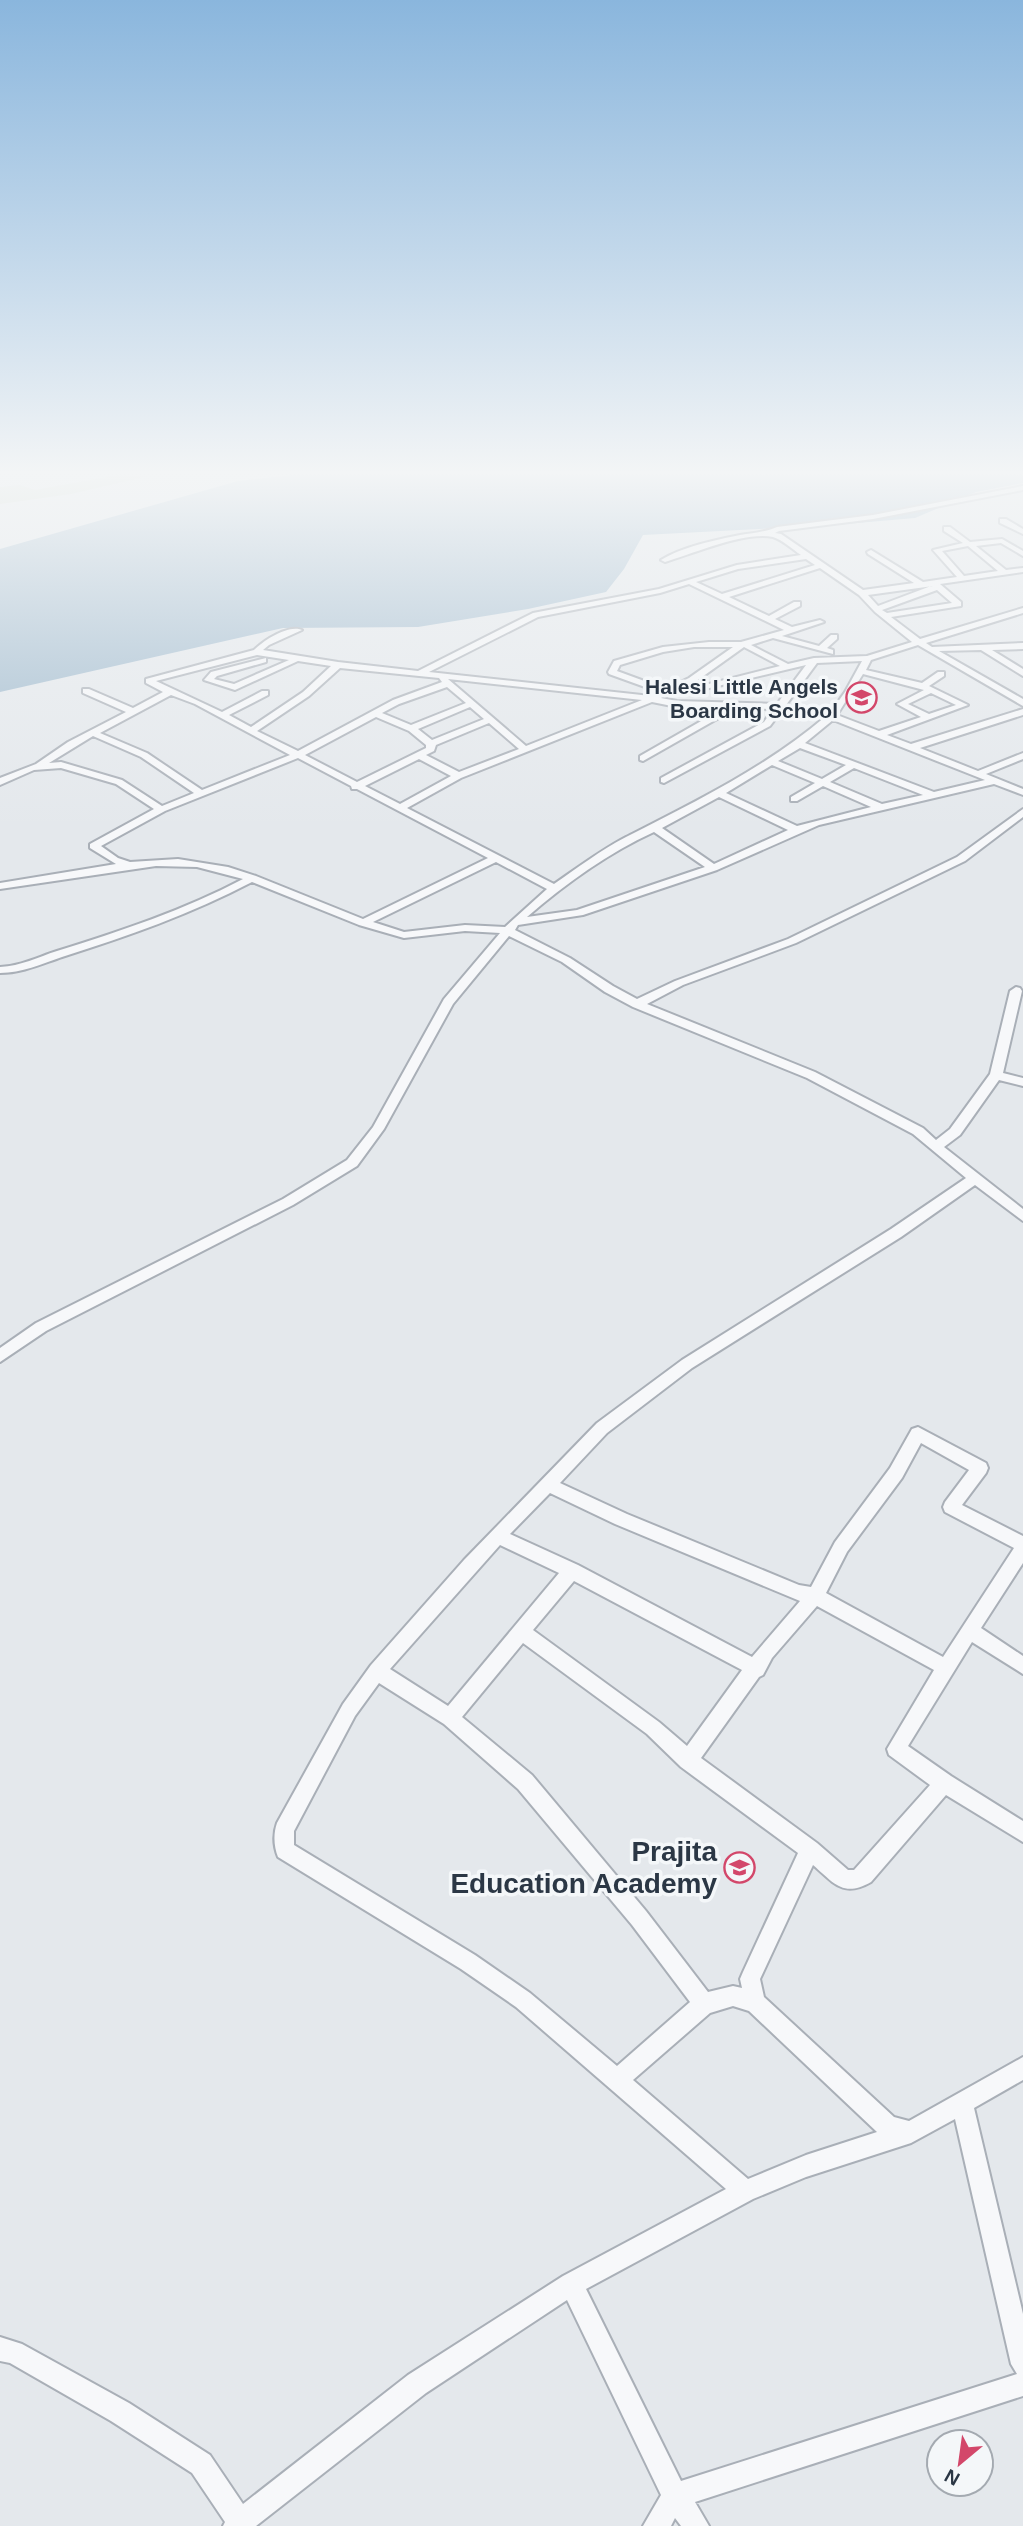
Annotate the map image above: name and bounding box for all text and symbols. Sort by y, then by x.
place label: Halesi Little Angels Boarding School [645,675,838,722]
school or university icon: Halesi Little Angels Boarding School [844,681,878,715]
place label: Prajita Education Academy [450,1836,717,1899]
school or university icon: Prajita Education Academy [723,1850,757,1884]
north arrow [925,2428,995,2498]
text: N [941,2465,963,2490]

